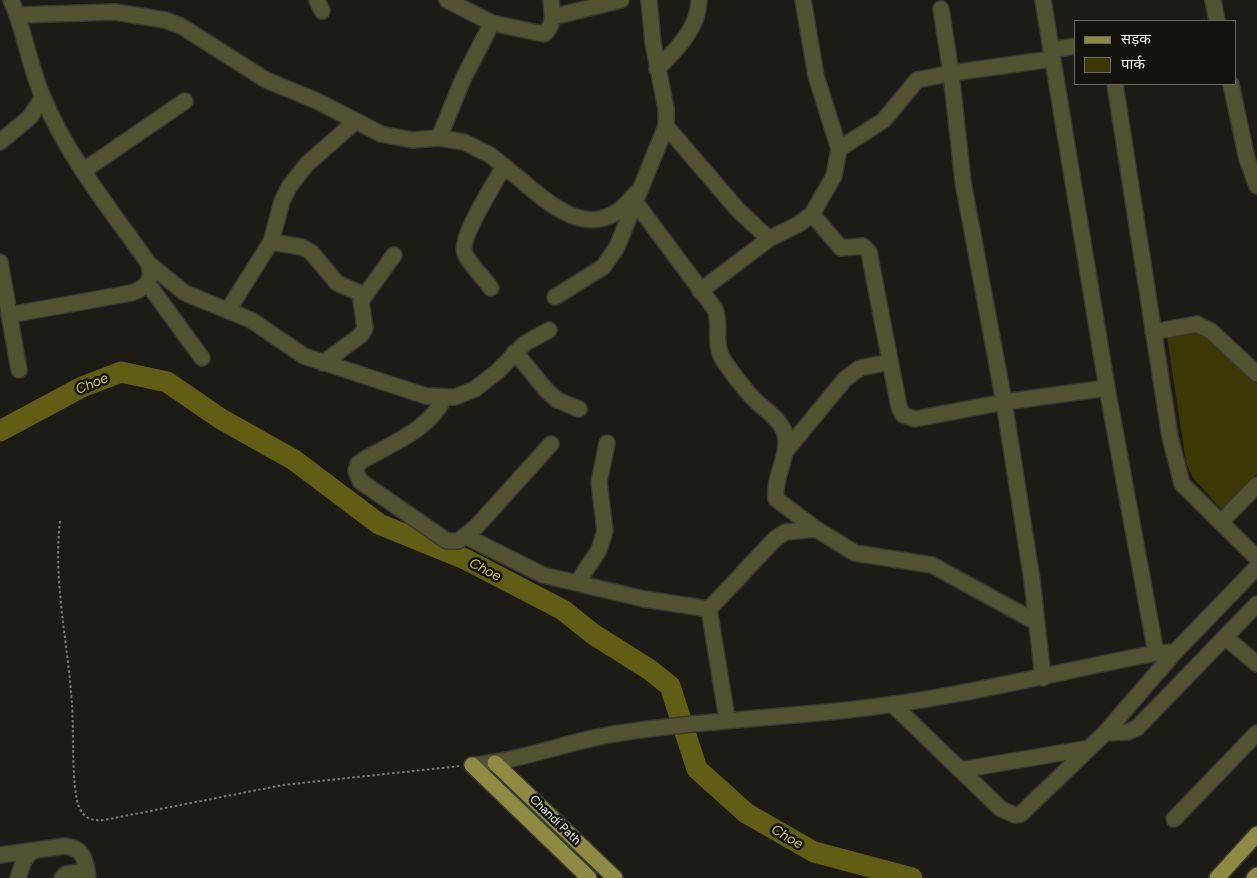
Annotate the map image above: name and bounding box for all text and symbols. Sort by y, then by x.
legend [1074,20,1237,85]
text: सड़क [1121,30,1151,48]
text: पार्क [1121,55,1145,73]
water label: Choe [73,370,111,398]
water label: Choe [466,555,504,585]
street label: Chandi Path [527,792,583,848]
water label: Choe [768,821,806,853]

